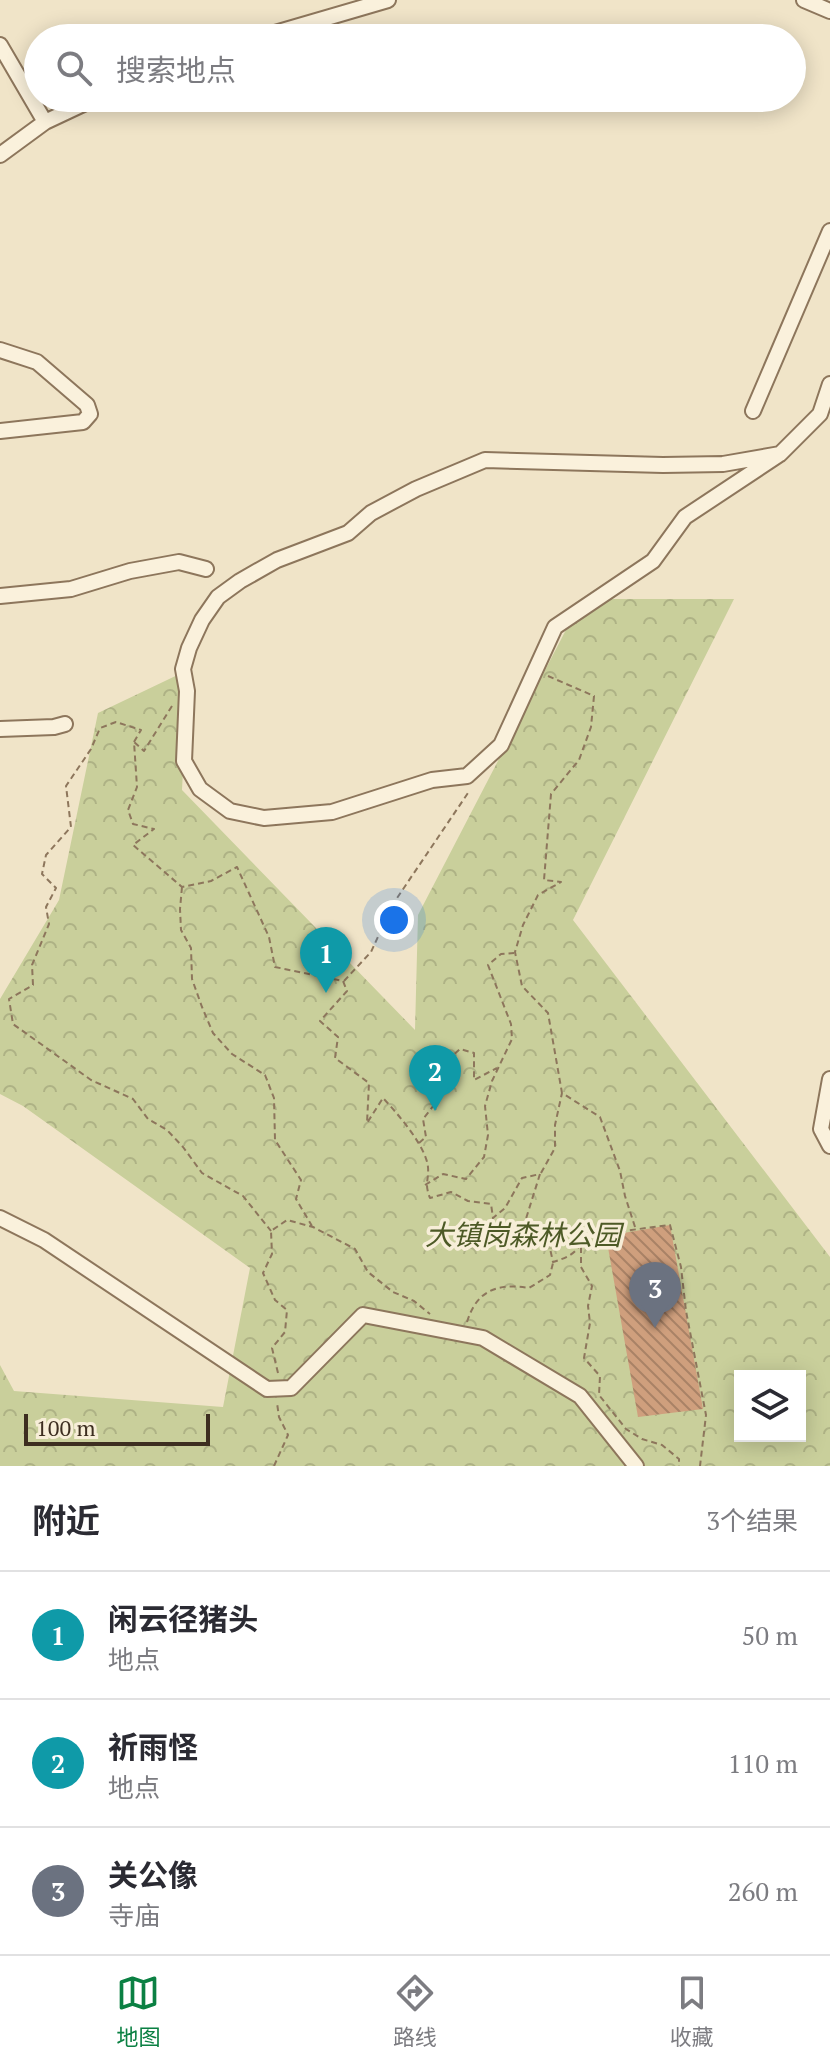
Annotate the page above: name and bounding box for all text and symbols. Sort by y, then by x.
search box [24,24,806,112]
icon: search [52,46,96,90]
text: 搜索地点 [116,50,236,90]
your location [374,900,414,940]
pin: 1 [300,927,352,993]
pin: 2 [409,1045,461,1111]
park label: 大镇岗森林公园 [425,1216,625,1253]
pin: 3 [629,1262,681,1328]
map controls [734,1370,806,1442]
button: layers [734,1370,806,1442]
scale bar [24,1410,210,1446]
text: 100 m [36,1413,96,1442]
text: 附近 [32,1498,100,1543]
text: 3个结果 [706,1503,798,1537]
text: 闲云径猪头 [108,1599,258,1639]
text: 1 [51,1618,65,1652]
text: 50 m [742,1618,798,1652]
text: 地点 [108,1642,160,1676]
text: 祈雨怪 [108,1727,198,1767]
text: 2 [51,1746,65,1780]
text: 110 m [728,1746,798,1780]
text: 地点 [108,1770,160,1804]
text: 关公像 [108,1855,198,1895]
text: 3 [51,1874,65,1908]
text: 260 m [728,1874,798,1908]
text: 寺庙 [108,1898,160,1932]
tab: 地图 [116,1971,160,2051]
tab: 路线 [393,1971,437,2051]
tab: 收藏 [670,1971,714,2051]

